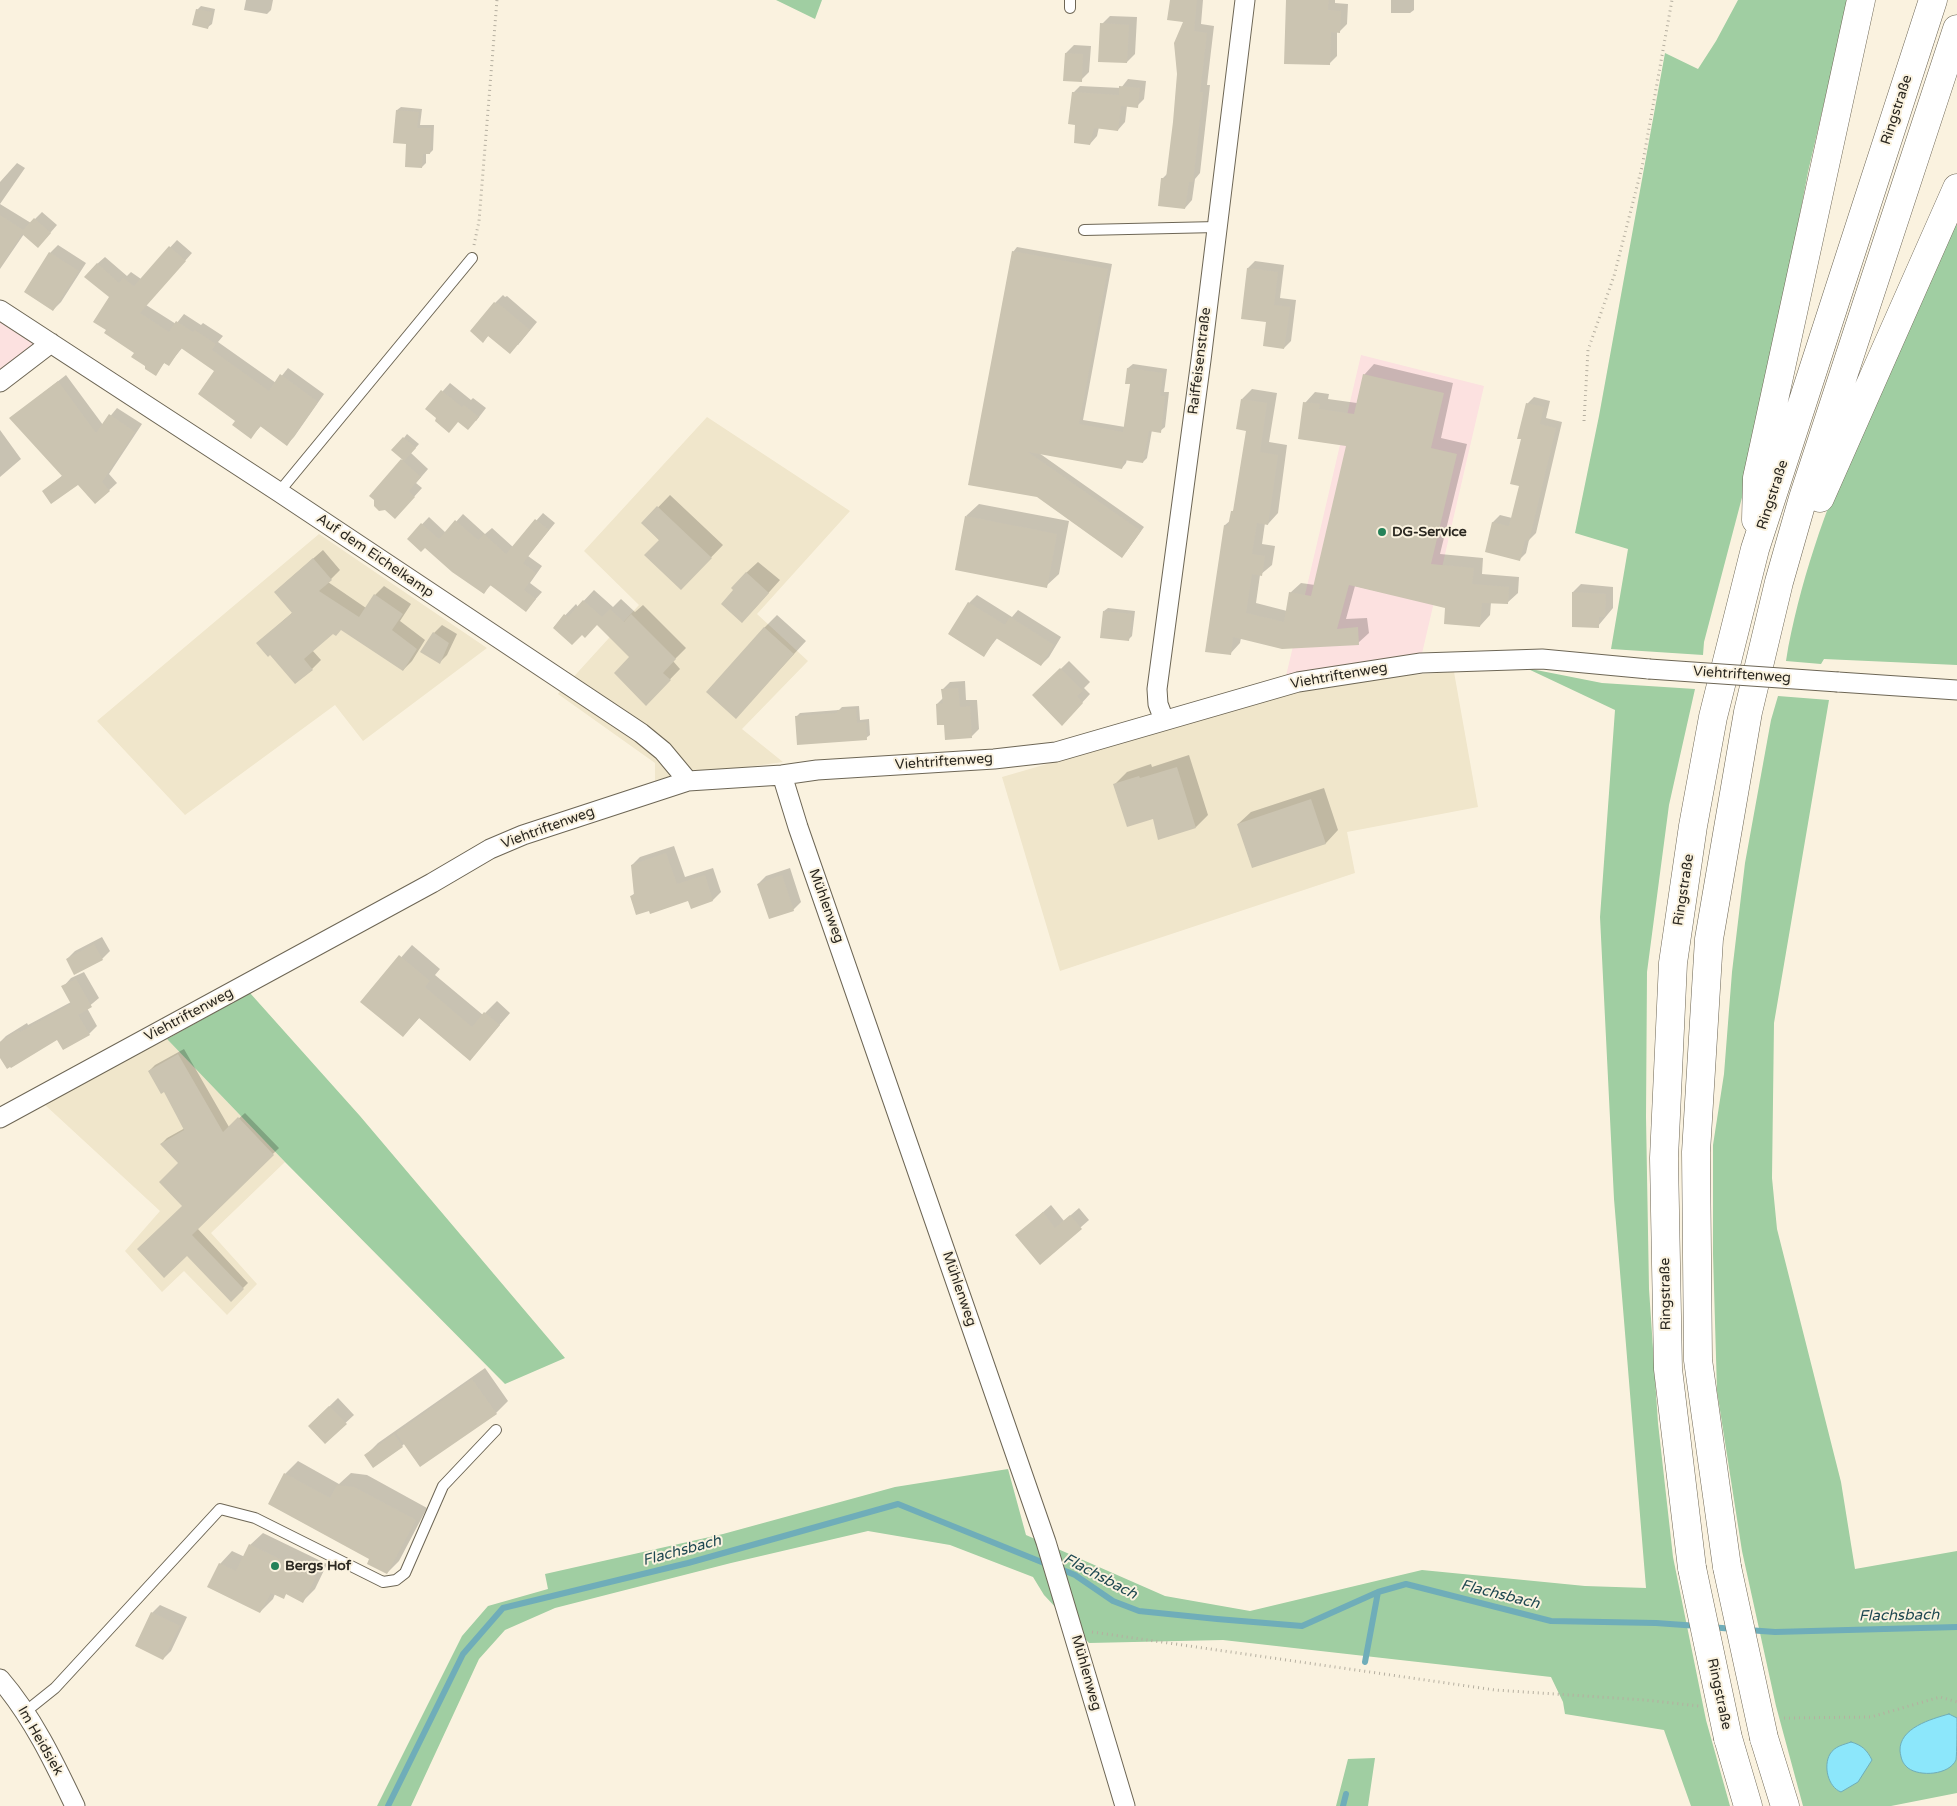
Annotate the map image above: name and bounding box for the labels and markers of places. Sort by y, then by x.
place label: DG-Service [1392,524,1467,540]
marker: DG-Service [1376,526,1388,538]
place label: Bergs Hof [285,1558,351,1574]
marker: Bergs Hof [269,1560,281,1572]

